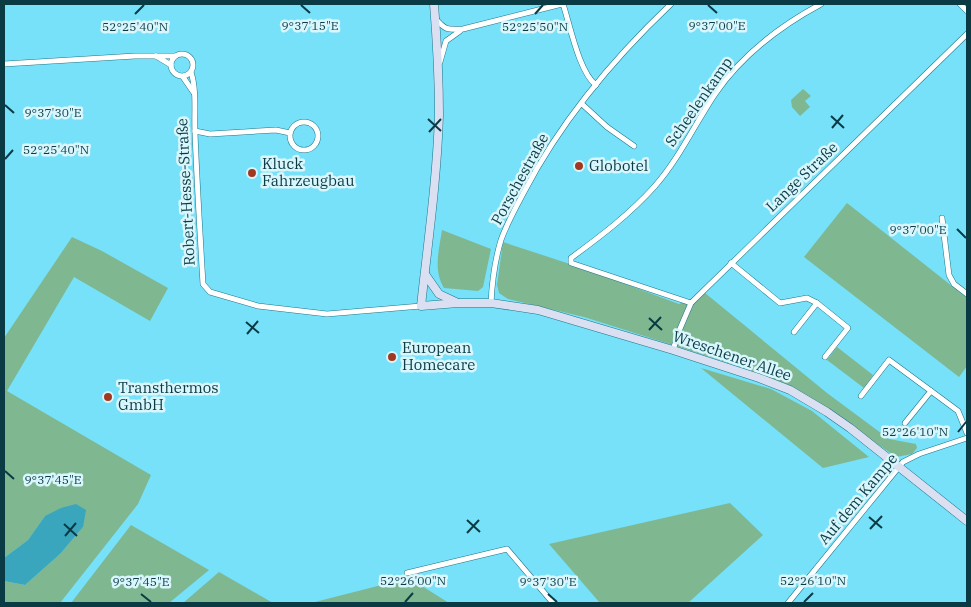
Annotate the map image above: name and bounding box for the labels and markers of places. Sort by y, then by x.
place label: Kluck Fahrzeugbau [262,154,354,190]
place label: Globotel [589,156,648,175]
marker: Globotel [573,160,585,172]
marker: Kluck Fahrzeugbau [246,167,258,179]
place label: European Homecare [402,338,475,374]
marker: European Homecare [386,351,398,363]
place label: Transthermos GmbH [118,378,219,414]
marker: Transthermos GmbH [102,391,114,403]

